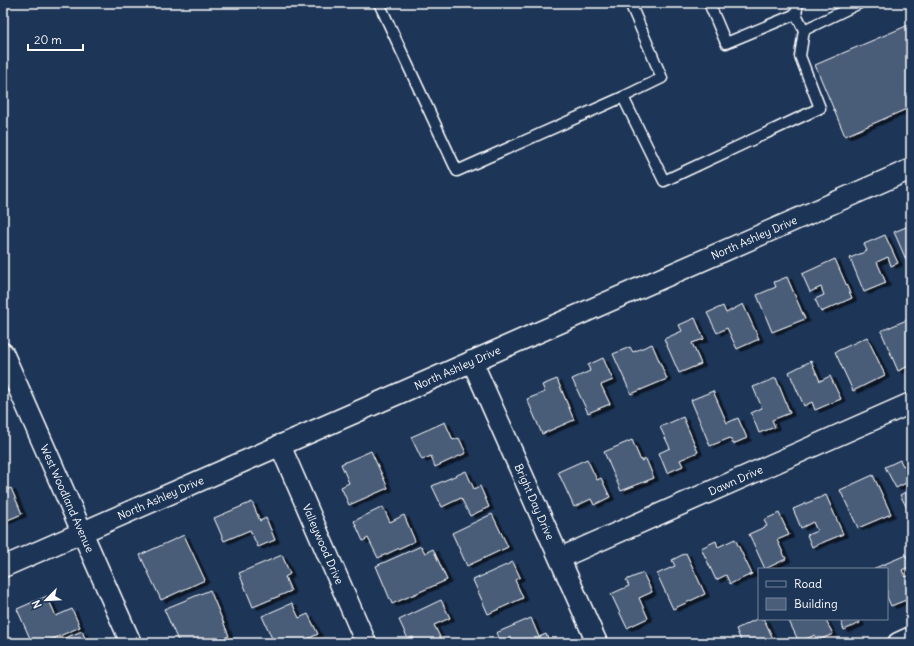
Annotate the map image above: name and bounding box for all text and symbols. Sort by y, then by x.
scale bar [28,26,83,52]
text: 20 m [34,32,62,47]
street label: North Ashley Drive [709,213,799,263]
street label: North Ashley Drive [412,343,503,393]
street label: West Woodland Avenue [37,442,97,555]
street label: Bright Day Drive [511,462,557,542]
street label: Dawn Drive [706,462,765,499]
street label: North Ashley Drive [115,473,206,523]
street label: Valleywood Drive [299,502,347,586]
legend [758,568,888,620]
text: Road [794,576,822,591]
north arrow [26,580,66,620]
text: Building [794,596,838,611]
text: N [29,598,45,610]

